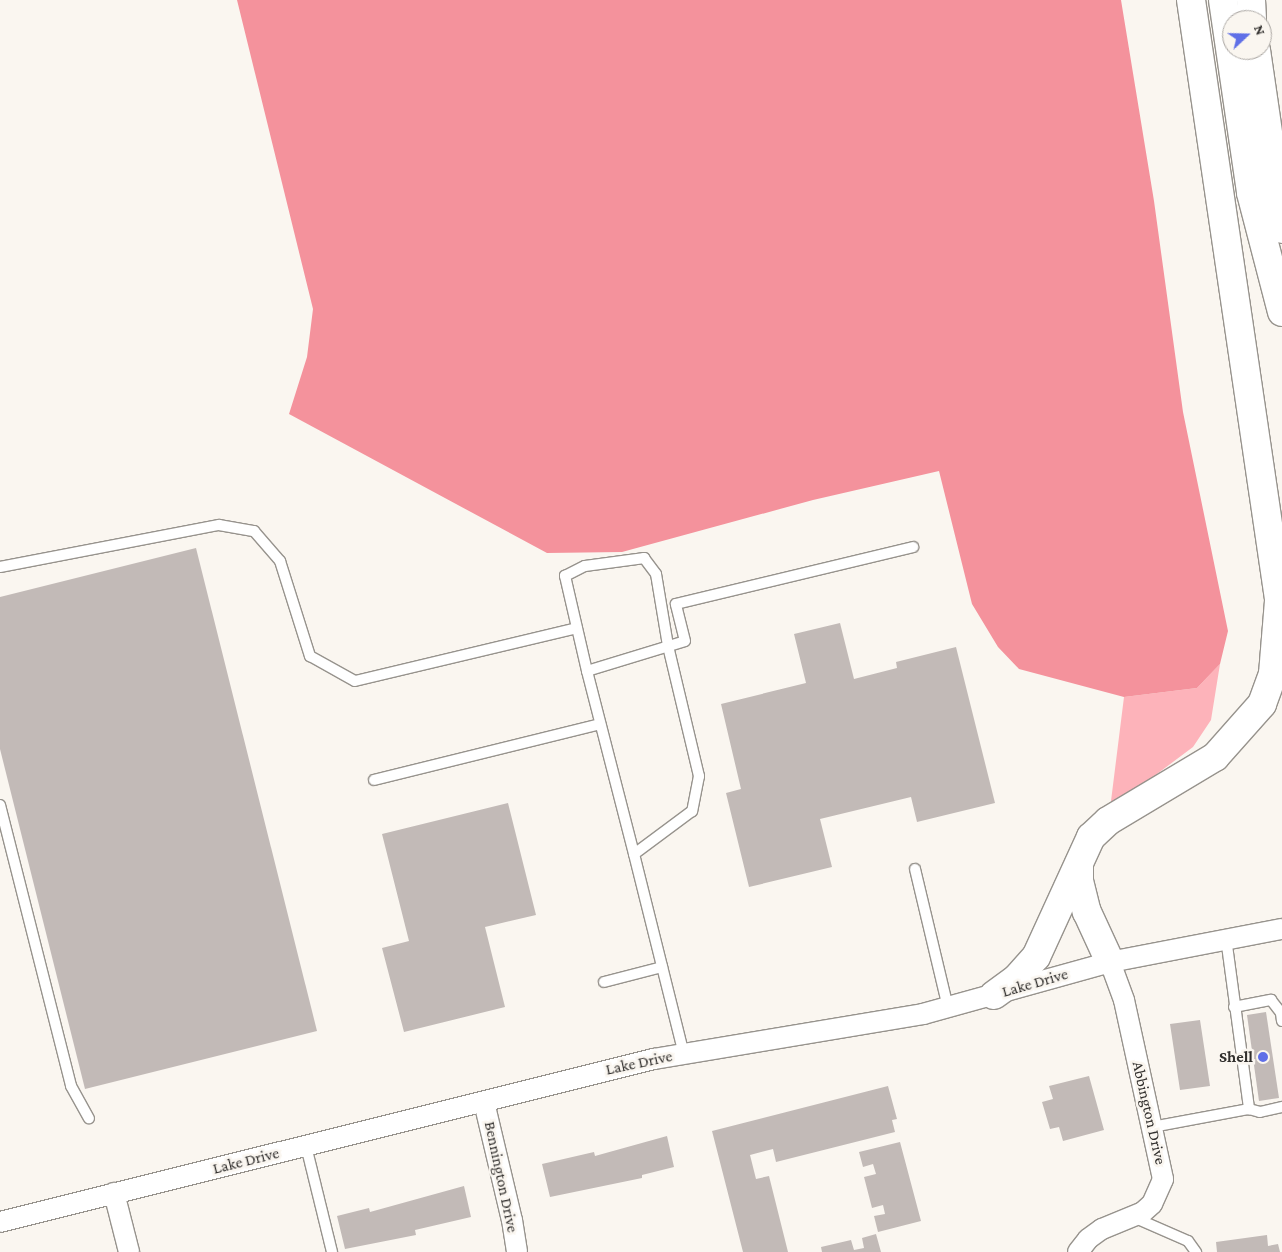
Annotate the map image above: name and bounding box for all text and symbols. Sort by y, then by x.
north arrow [1222,10,1272,60]
text: N [1251,23,1269,37]
street label: Lake Drive [1000,964,1070,1002]
street label: Lake Drive [604,1047,674,1079]
place label: Shell [1219,1047,1253,1067]
marker: Shell [1257,1051,1269,1063]
street label: Abbington Drive [1128,1059,1170,1167]
street label: Bennington Drive [480,1120,522,1234]
street label: Lake Drive [211,1143,281,1179]

